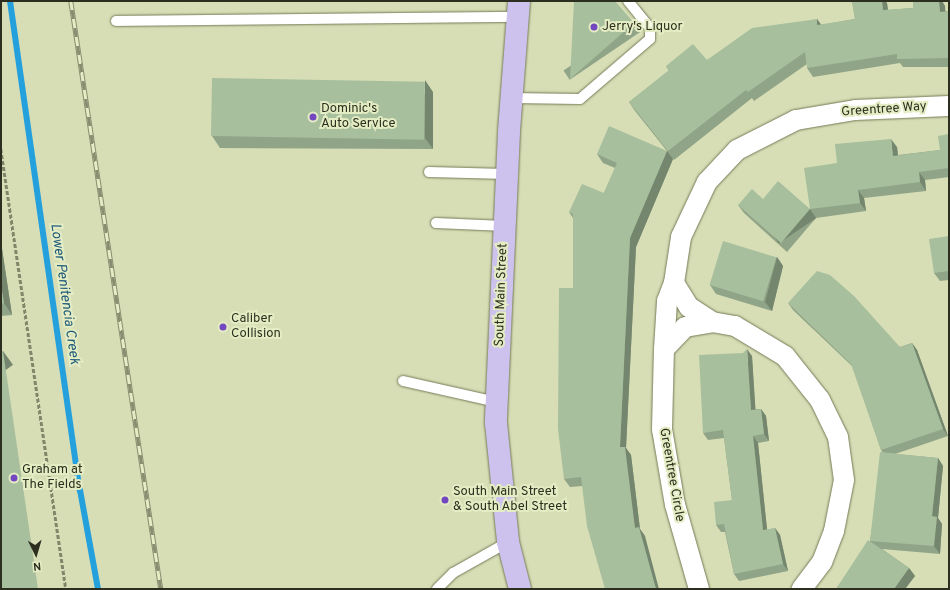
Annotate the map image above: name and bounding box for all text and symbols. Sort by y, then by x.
place label: Jerry's Liquor [602,19,683,35]
marker: Jerry's Liquor [589,22,599,32]
street label: Greentree Way [841,99,927,121]
place label: Dominic's Auto Service [321,102,396,133]
marker: Dominic's Auto Service [308,112,318,122]
water label: Lower Penitencia Creek [46,223,82,365]
street label: South Main Street [492,243,512,347]
place label: Caliber Collision [231,312,281,343]
marker: Caliber Collision [218,322,228,332]
street label: Greentree Circle [655,427,687,523]
place label: Graham at The Fields [22,463,83,494]
marker: Graham at The Fields [9,473,19,483]
place label: South Main Street & South Abel Street [453,485,568,516]
marker: South Main Street & South Abel Street [440,495,450,505]
north arrow [16,534,56,574]
text: N [32,559,42,573]

